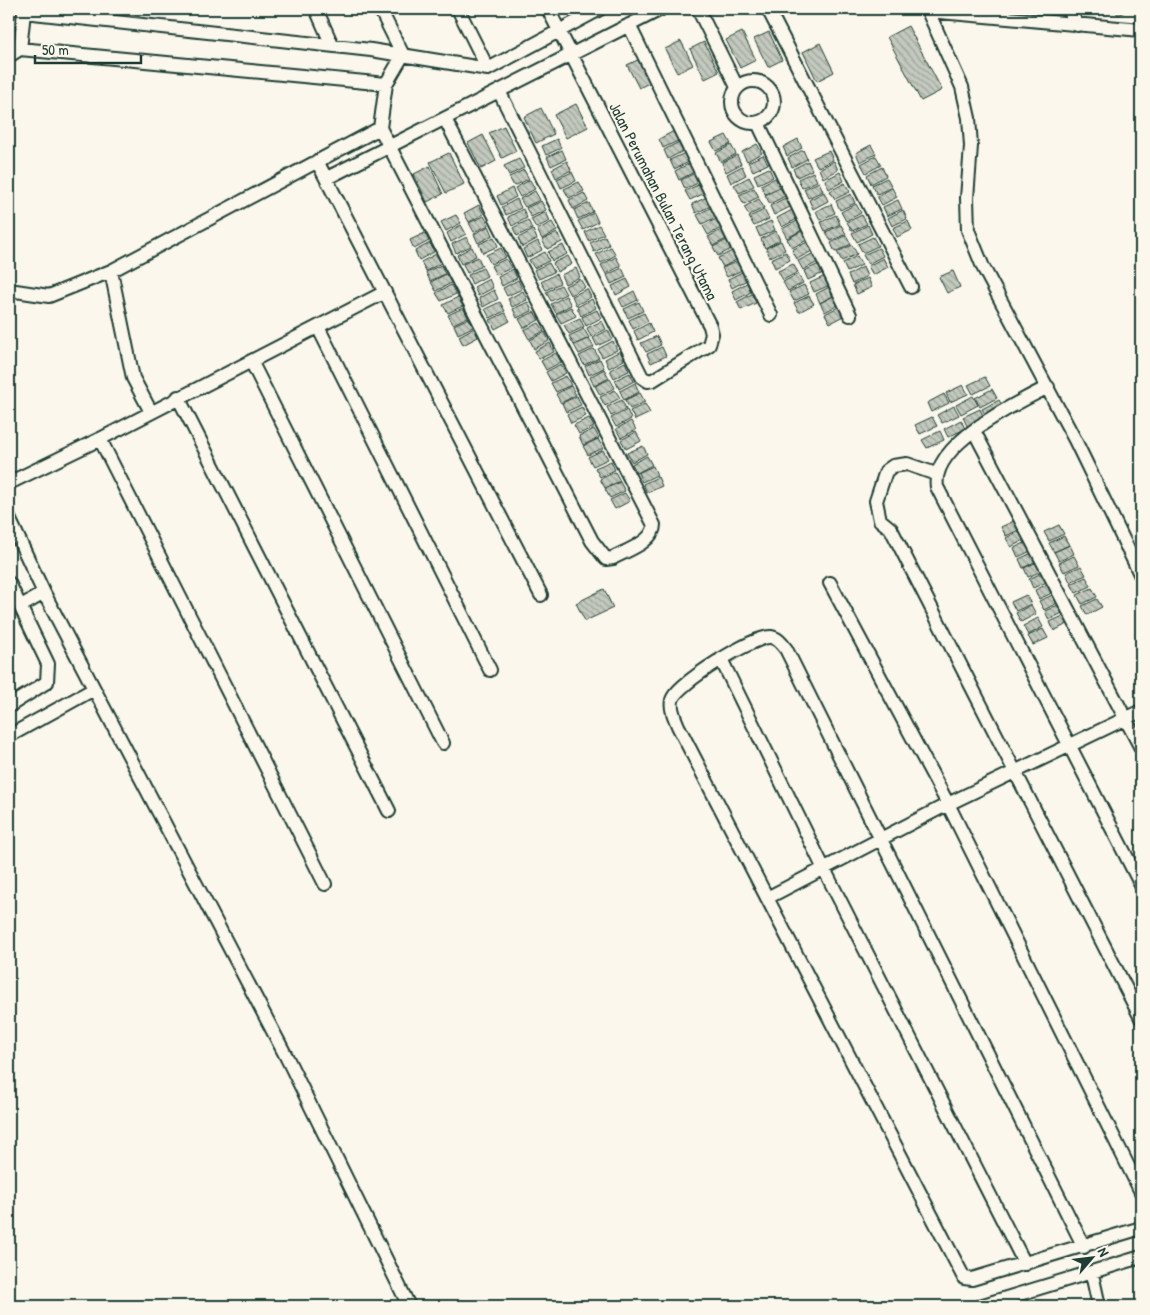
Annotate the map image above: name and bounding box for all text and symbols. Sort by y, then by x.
scale bar [35,32,141,64]
text: 50 m [42,39,69,60]
street label: Jalan Perumahan Bulan Terang Utama [604,98,724,304]
north arrow [1068,1232,1118,1282]
text: N [1094,1244,1114,1260]

